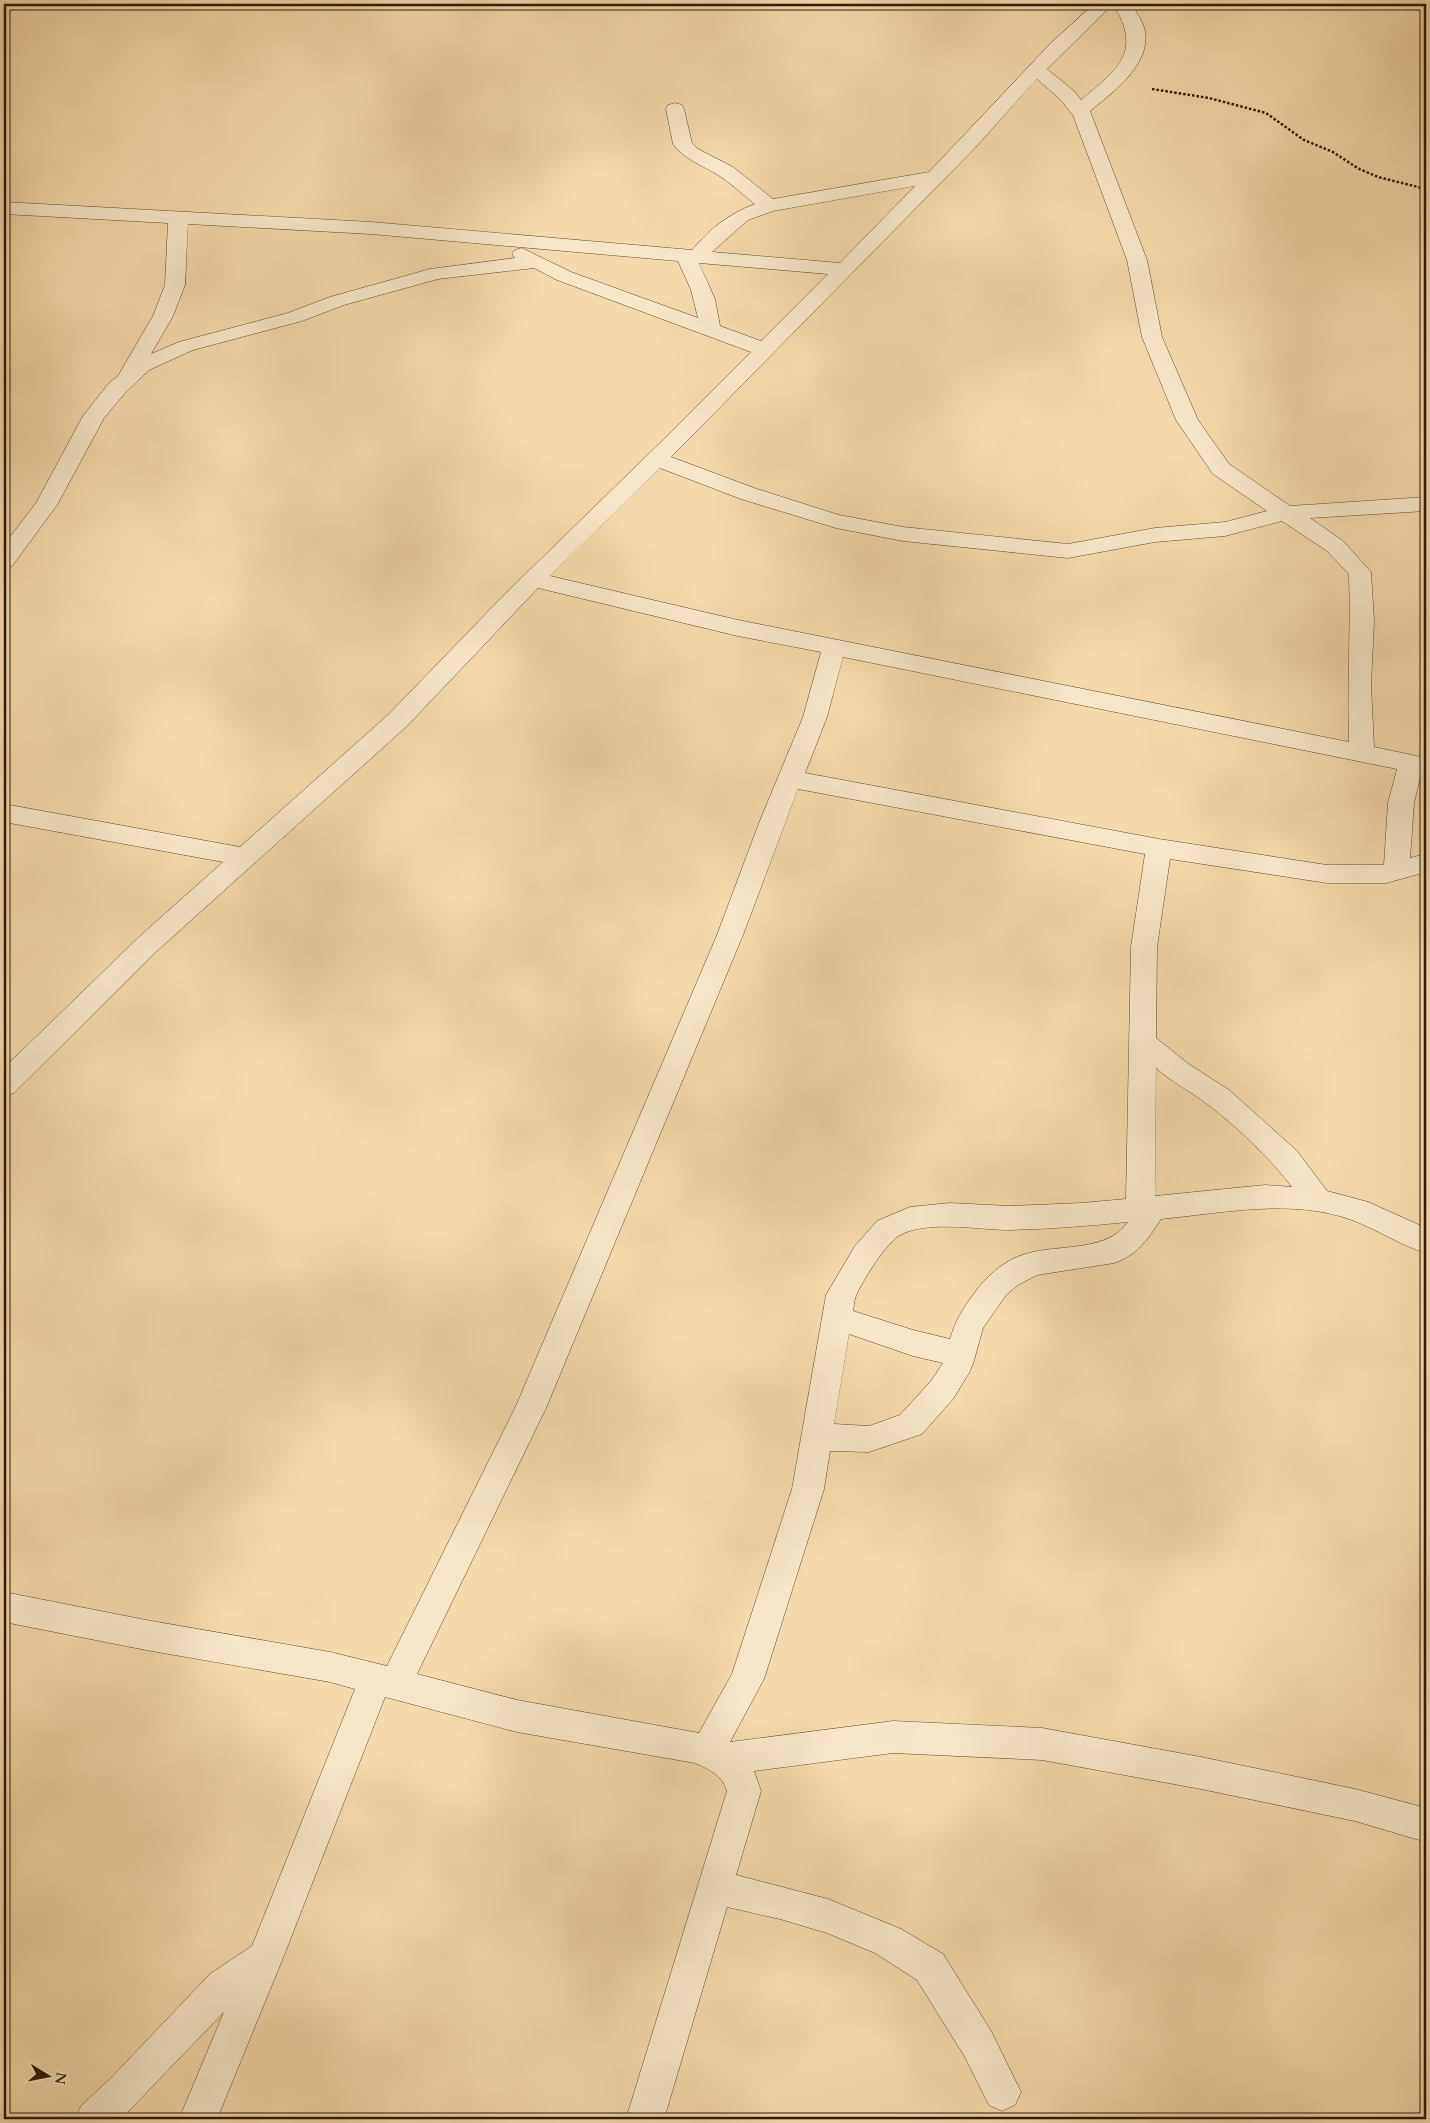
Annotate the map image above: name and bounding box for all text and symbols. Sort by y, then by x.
north arrow [22,2050,72,2100]
text: N [50,2071,71,2086]

